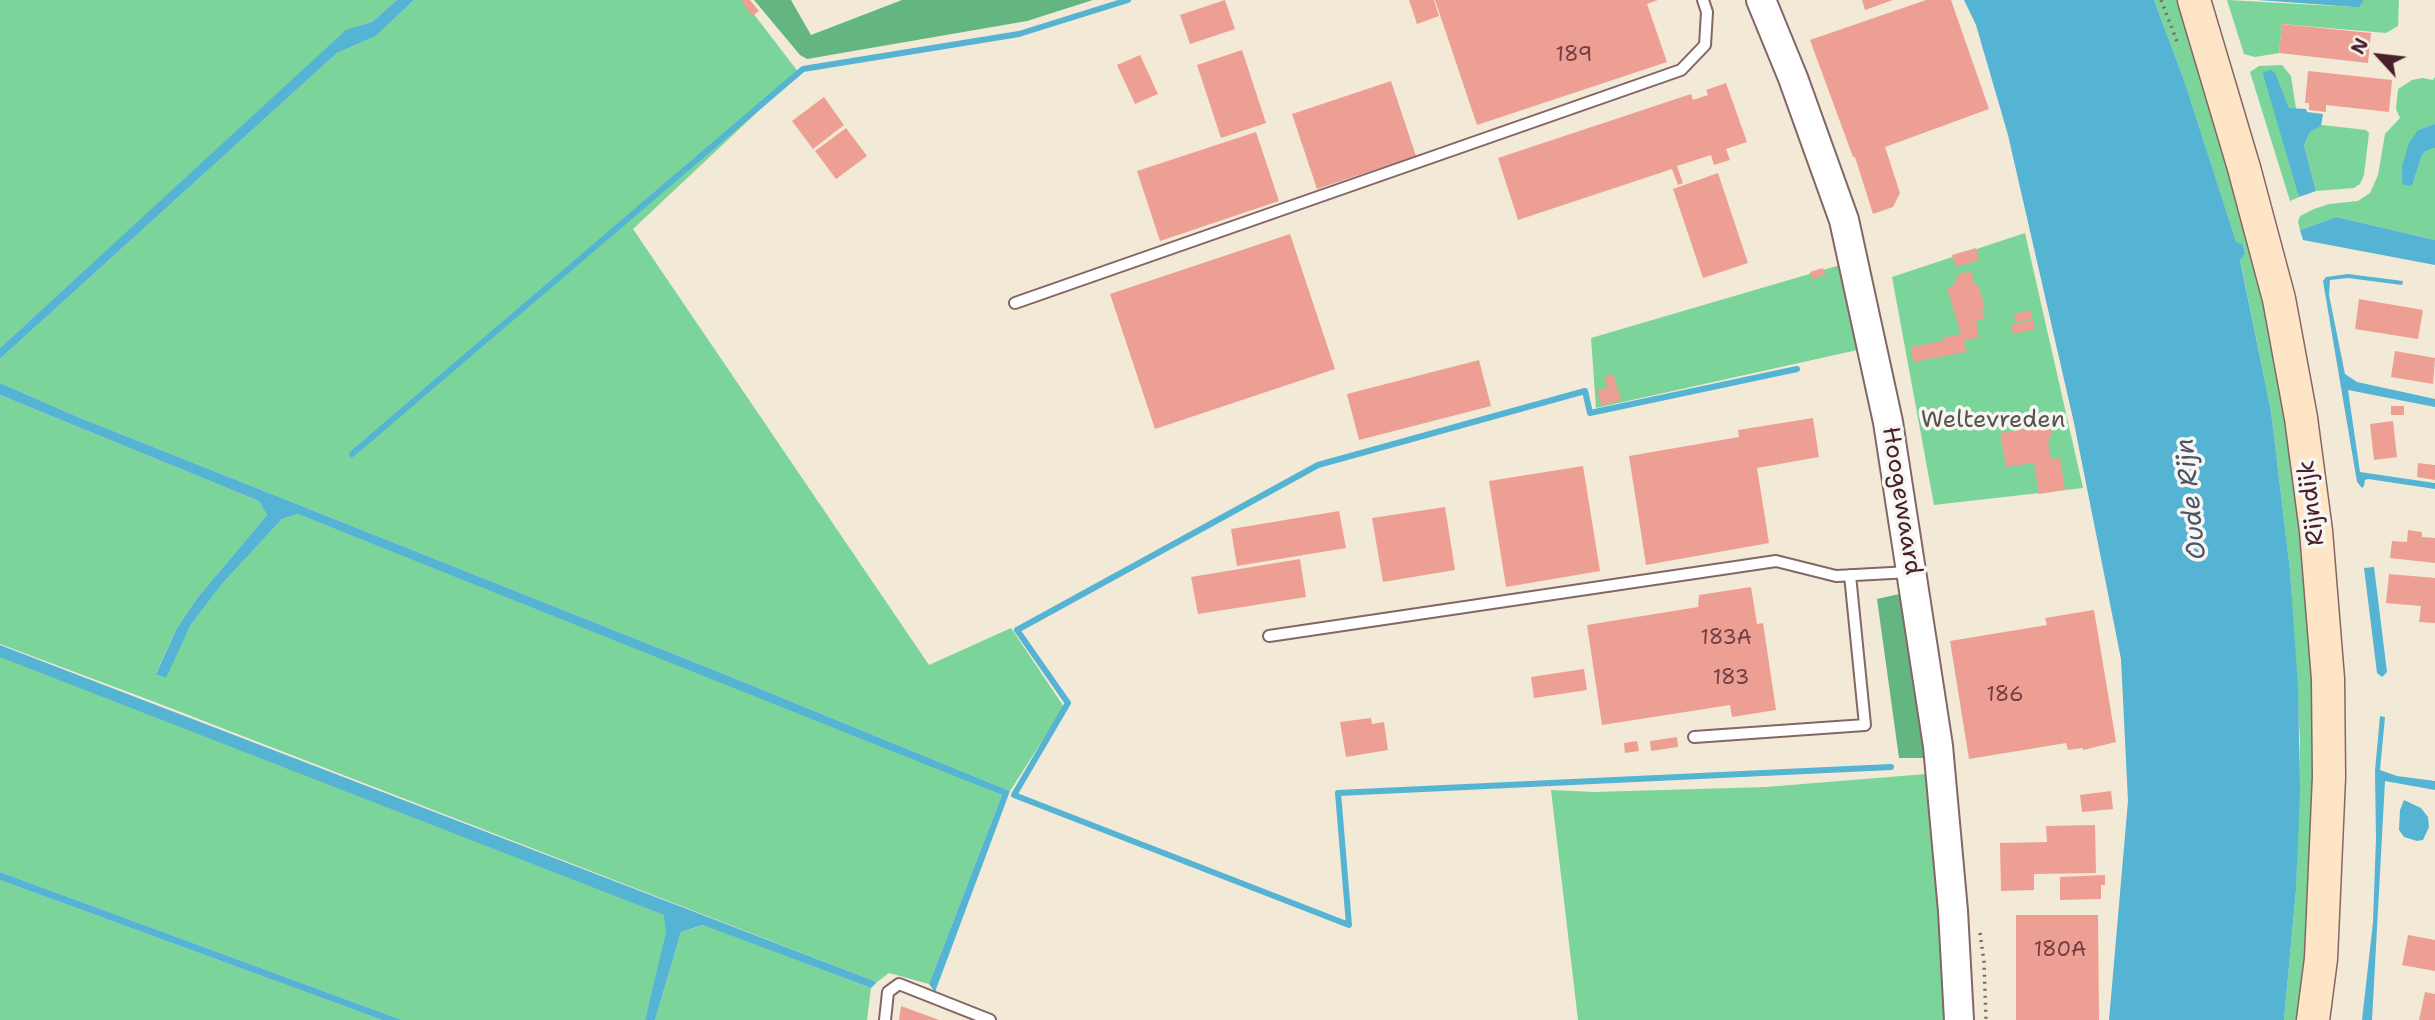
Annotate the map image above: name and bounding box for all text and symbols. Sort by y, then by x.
north arrow [2344,21,2414,91]
text: N [2345,34,2374,59]
house number: 189 [1556,43,1592,69]
park label: Weltevreden [1921,407,2065,435]
street label: Hoogewaard [1875,425,1927,577]
water label: Oude Rijn [2170,437,2214,561]
street label: Rijndijk [2292,458,2332,548]
house number: 183A [1700,626,1752,652]
house number: 183 [1713,666,1749,692]
house number: 186 [1986,683,2024,709]
house number: 180A [2034,938,2086,964]

